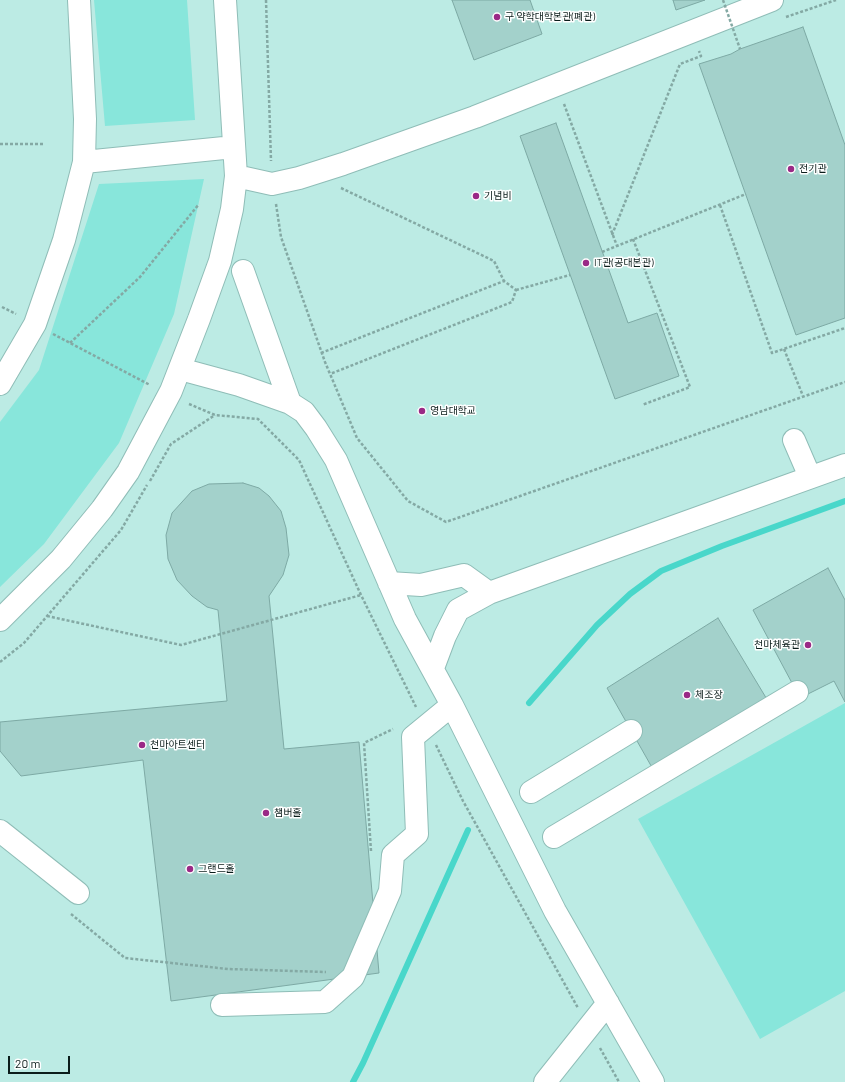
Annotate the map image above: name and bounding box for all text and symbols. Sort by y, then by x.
place label: 구 약학대학본관(폐관) [505,11,595,23]
marker: 구 약학대학본관(폐관) [492,12,502,22]
place label: 전기관 [799,163,827,175]
marker: 전기관 [786,164,796,174]
place label: 기념비 [484,190,512,202]
marker: 기념비 [471,191,481,201]
place label: IT관(공대본관) [594,257,653,269]
marker: IT관(공대본관) [581,258,591,268]
place label: 영남대학교 [430,405,476,417]
marker: 영남대학교 [417,406,427,416]
place label: 천마체육관 [754,639,800,651]
marker: 천마체육관 [803,640,813,650]
place label: 체조장 [695,689,723,701]
marker: 체조장 [682,690,692,700]
place label: 천마아트센터 [150,739,205,751]
marker: 천마아트센터 [137,740,147,750]
place label: 챔버홀 [274,807,302,819]
marker: 챔버홀 [261,808,271,818]
place label: 그랜드홀 [198,863,235,875]
marker: 그랜드홀 [185,864,195,874]
scale bar [10,1048,72,1074]
text: 20 m [15,1056,41,1070]

